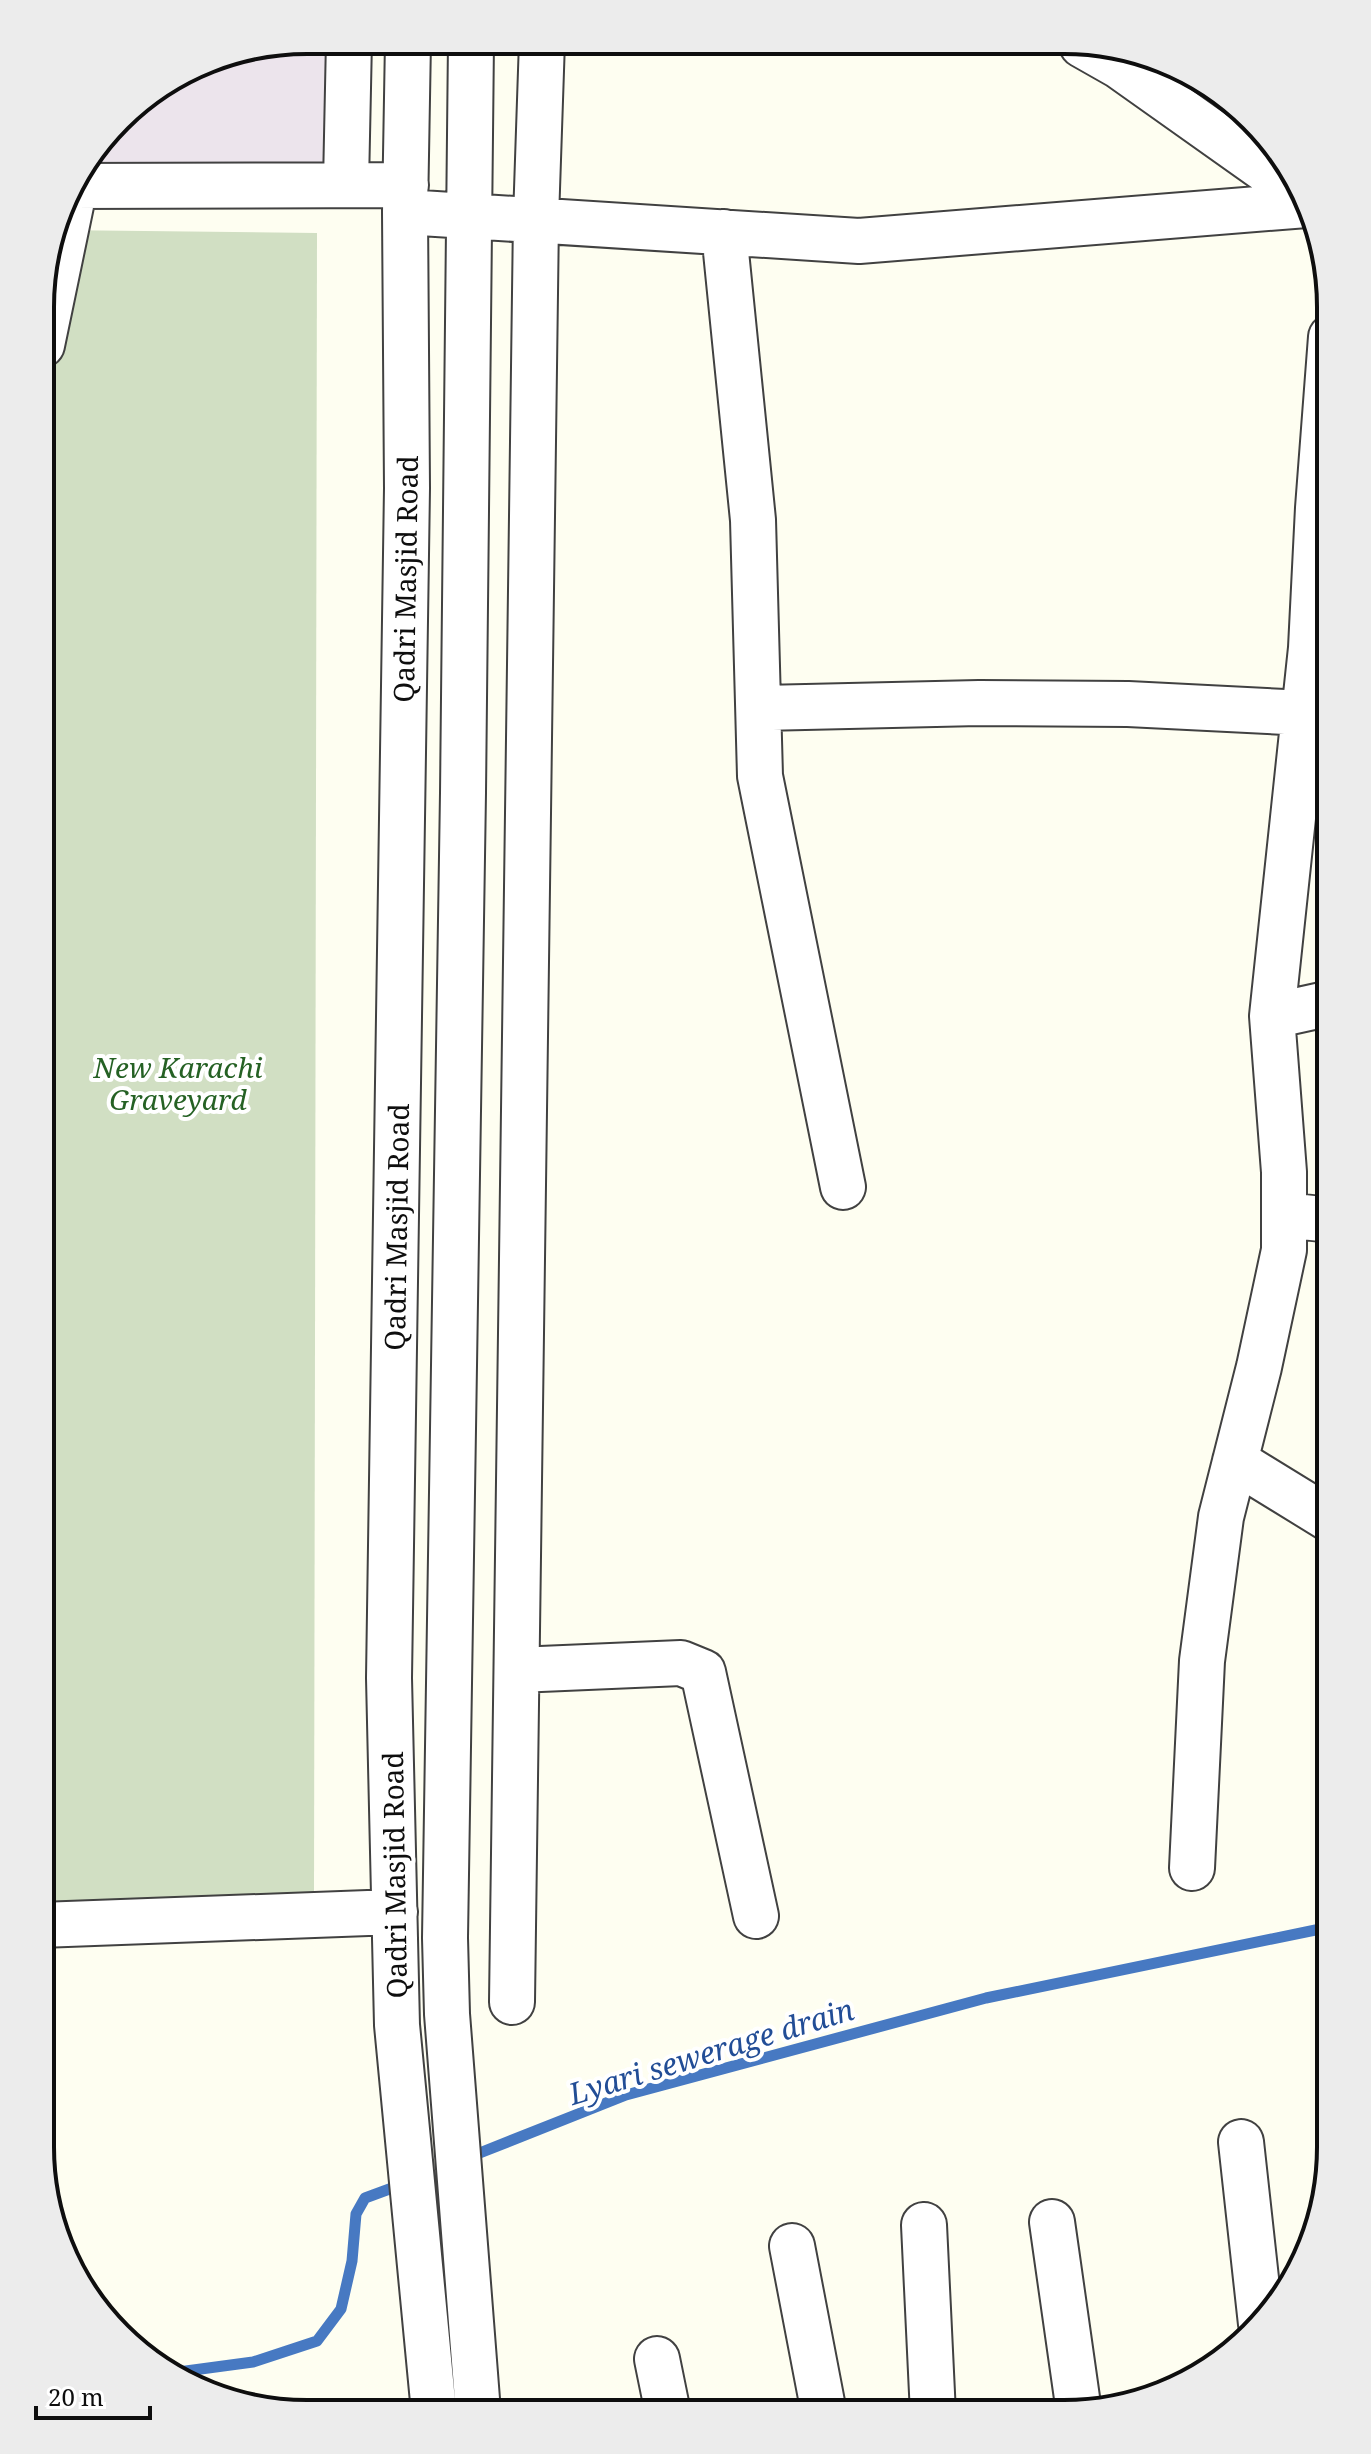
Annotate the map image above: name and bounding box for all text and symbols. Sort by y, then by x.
street label: Qadri Masjid Road [384,455,426,703]
park label: New Karachi Graveyard [93,1048,263,1118]
street label: Qadri Masjid Road [375,1103,417,1351]
street label: Qadri Masjid Road [373,1751,415,1999]
water label: Lyari sewerage drain [562,1988,859,2114]
scale bar [36,2370,150,2420]
text: 20 m [48,2380,104,2413]

